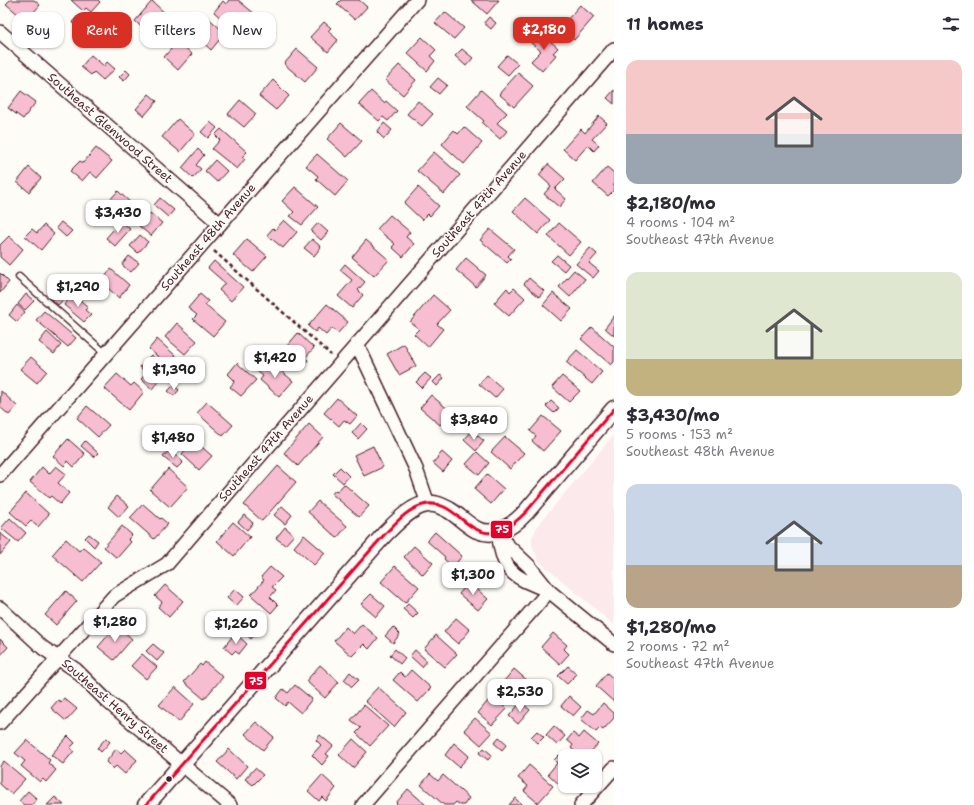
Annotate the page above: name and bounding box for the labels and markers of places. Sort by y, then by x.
pin: $2,180 [511,17,577,51]
pin: $3,430 [85,200,151,234]
pin: $1,290 [45,274,111,308]
pin: $1,420 [242,345,308,379]
pin: $1,390 [141,357,207,391]
pin: $3,840 [441,407,507,441]
pin: $1,480 [140,425,206,459]
pin: $1,300 [440,562,506,596]
pin: $1,280 [82,609,148,643]
pin: $1,260 [203,611,269,645]
pin: $2,530 [487,679,553,713]
unlabelled marker [164,774,174,784]

